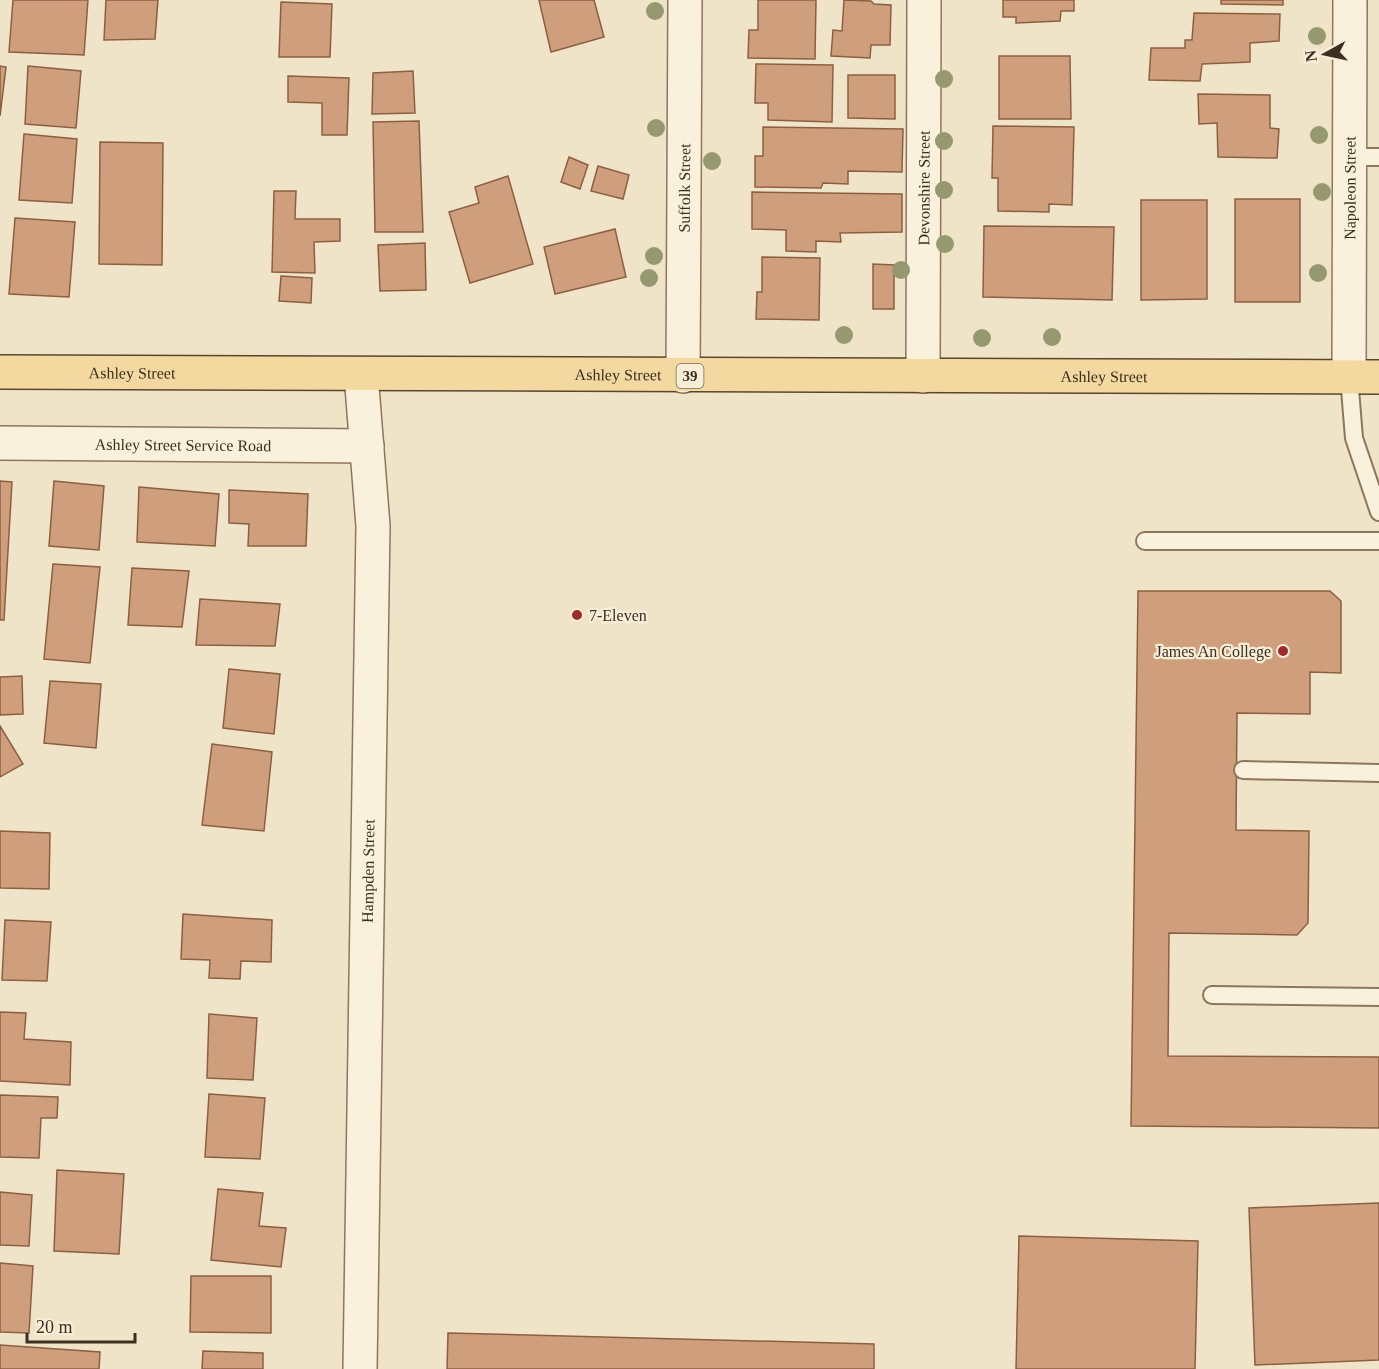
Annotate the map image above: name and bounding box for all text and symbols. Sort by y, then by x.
north arrow [1295,24,1355,84]
text: N [1301,49,1320,63]
street label: Devonshire Street [915,130,932,246]
street label: Napoleon Street [1341,136,1359,240]
street label: Suffolk Street [675,143,693,233]
street label: Ashley Street [89,364,176,382]
road number: 39 [676,364,704,388]
street label: Ashley Street [575,366,662,384]
street label: Ashley Street [1061,367,1148,386]
street label: Ashley Street Service Road [95,435,271,454]
place label: 7-Eleven [589,607,647,624]
marker: 7-Eleven [570,608,584,622]
place label: James An College [1155,643,1271,661]
marker: James An College [1276,644,1290,658]
street label: Hampden Street [358,819,377,923]
scale bar [27,1306,135,1344]
text: 20 m [36,1317,73,1337]

